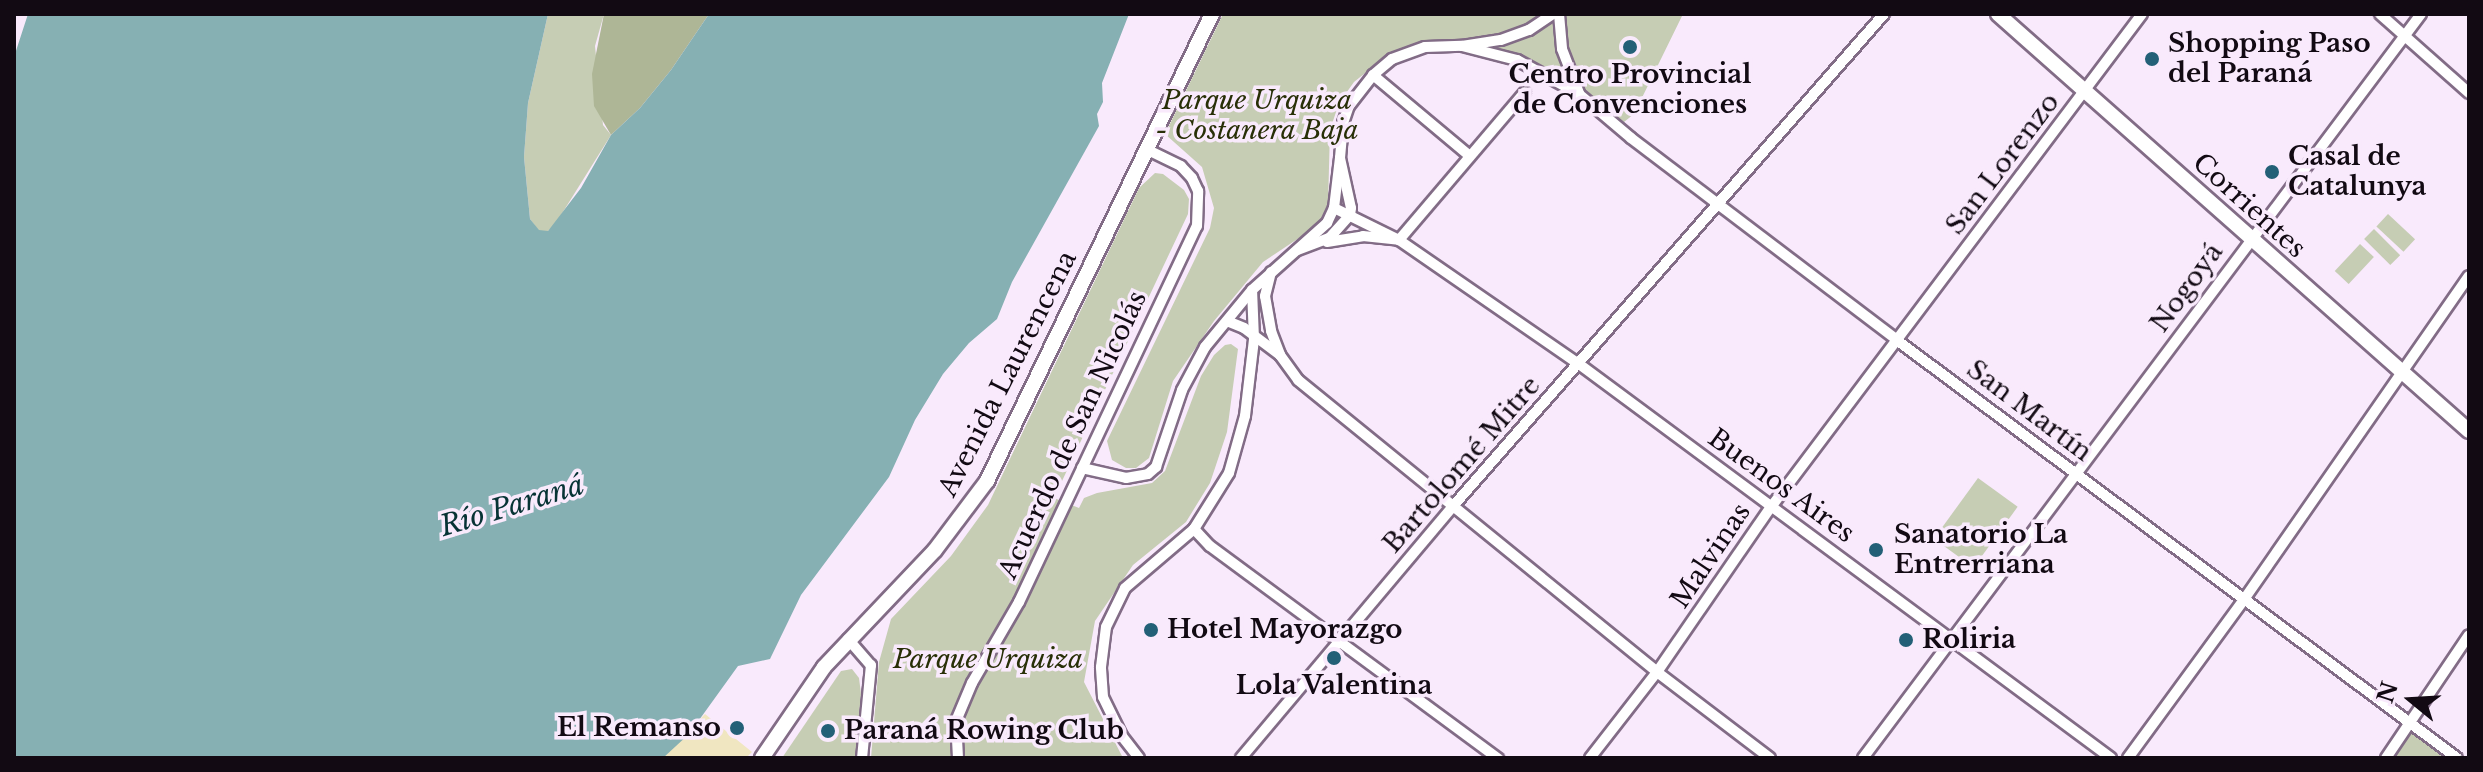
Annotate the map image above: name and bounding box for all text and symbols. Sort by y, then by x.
place label: Shopping Paso del Paraná [2168,28,2371,90]
marker: Centro Provincial de Convenciones [1621,38,1639,56]
marker: Shopping Paso del Paraná [2143,50,2161,68]
place label: Centro Provincial de Convenciones [1508,59,1752,120]
park label: Parque Urquiza - Costanera Baja [1155,85,1359,146]
street label: San Lorenzo [1940,87,2066,241]
place label: Casal de Catalunya [2288,141,2426,202]
street label: Corrientes [2186,147,2312,265]
marker: Casal de Catalunya [2263,163,2281,181]
street label: Nogoyá [2144,237,2230,339]
street label: Avenida Laurencena [932,246,1084,502]
street label: Acuerdo de San Nicolás [992,286,1154,584]
street label: San Martín [1960,354,2098,468]
street label: Bartolomé Mitre [1377,370,1547,560]
street label: Buenos Aires [1701,422,1861,550]
water label: Río Paraná [436,468,588,544]
street label: Malvinas [1665,498,1757,614]
place label: Sanatorio La Entrerriana [1894,519,2068,580]
marker: Sanatorio La Entrerriana [1865,539,1887,561]
place label: Hotel Mayorazgo [1167,614,1402,646]
marker: Hotel Mayorazgo [1142,621,1160,639]
place label: Roliria [1922,624,2016,656]
marker: Roliria [1897,631,1915,649]
park label: Parque Urquiza [893,644,1083,676]
marker: Lola Valentina [1325,649,1343,667]
north arrow [2371,660,2451,740]
place label: Lola Valentina [1235,670,1433,702]
text: N [2372,678,2404,706]
place label: El Remanso [557,712,721,744]
place label: Paraná Rowing Club [844,715,1124,747]
marker: El Remanso [728,719,746,737]
marker: Paraná Rowing Club [819,722,837,740]

